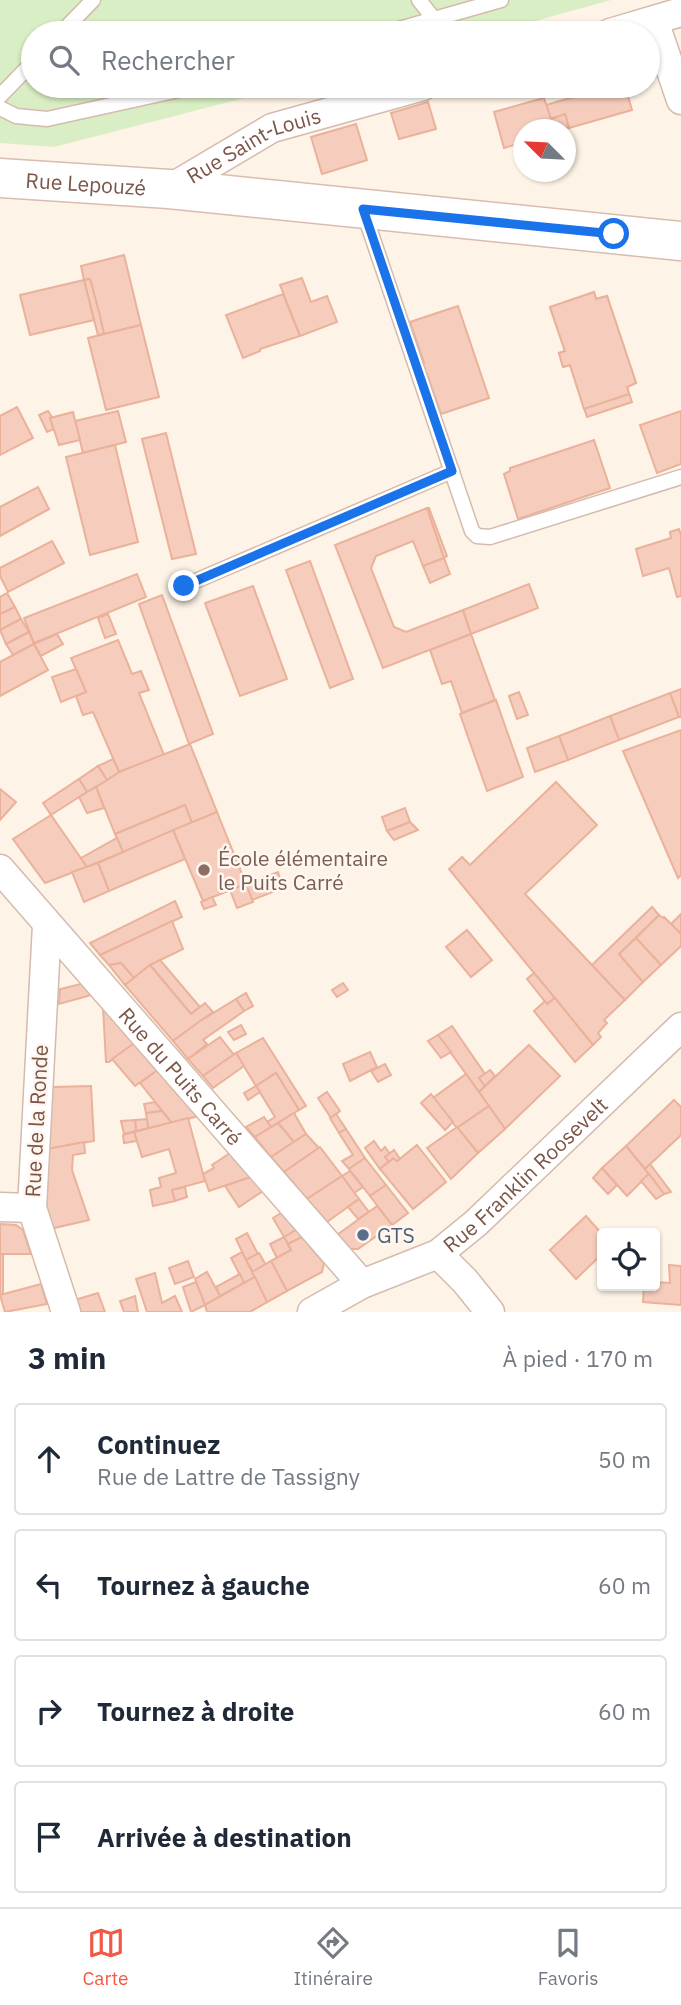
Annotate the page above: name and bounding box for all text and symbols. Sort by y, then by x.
search box [21,21,660,98]
icon: search [45,41,83,79]
text: Rechercher [101,43,235,77]
street label: Rue Saint-Louis [181,101,324,190]
north arrow [513,119,576,182]
street label: Rue Lepouzé [25,166,147,201]
route start [598,218,629,249]
route end [168,570,199,601]
place label: École élémentaire le Puits Carré [218,844,388,896]
marker: École élémentaire le Puits Carré [196,862,212,878]
street label: Rue du Puits Carré [113,1001,249,1151]
street label: Rue de la Ronde [18,1044,54,1198]
street label: Rue Franklin Roosevelt [437,1091,614,1259]
place label: GTS [377,1221,415,1249]
marker: GTS [355,1227,371,1243]
map controls [597,1228,660,1291]
button: locate [597,1228,660,1291]
text: 3 min [28,1338,106,1377]
text: À pied · 170 m [503,1343,653,1373]
text: Continuez [97,1427,220,1461]
icon: ahead [30,1440,68,1478]
text: 50 m [598,1444,651,1474]
text: Rue de Lattre de Tassigny [97,1461,360,1491]
icon: left [30,1566,68,1604]
text: Tournez à gauche [97,1568,310,1602]
text: 60 m [598,1570,651,1600]
icon: right [30,1692,68,1730]
text: Tournez à droite [97,1694,294,1728]
text: 60 m [598,1696,651,1726]
icon: arrive [30,1818,68,1856]
text: Arrivée à destination [97,1820,352,1854]
tab: Carte [82,1924,129,1990]
tab: Itinéraire [293,1924,373,1990]
tab: Favoris [538,1924,598,1990]

